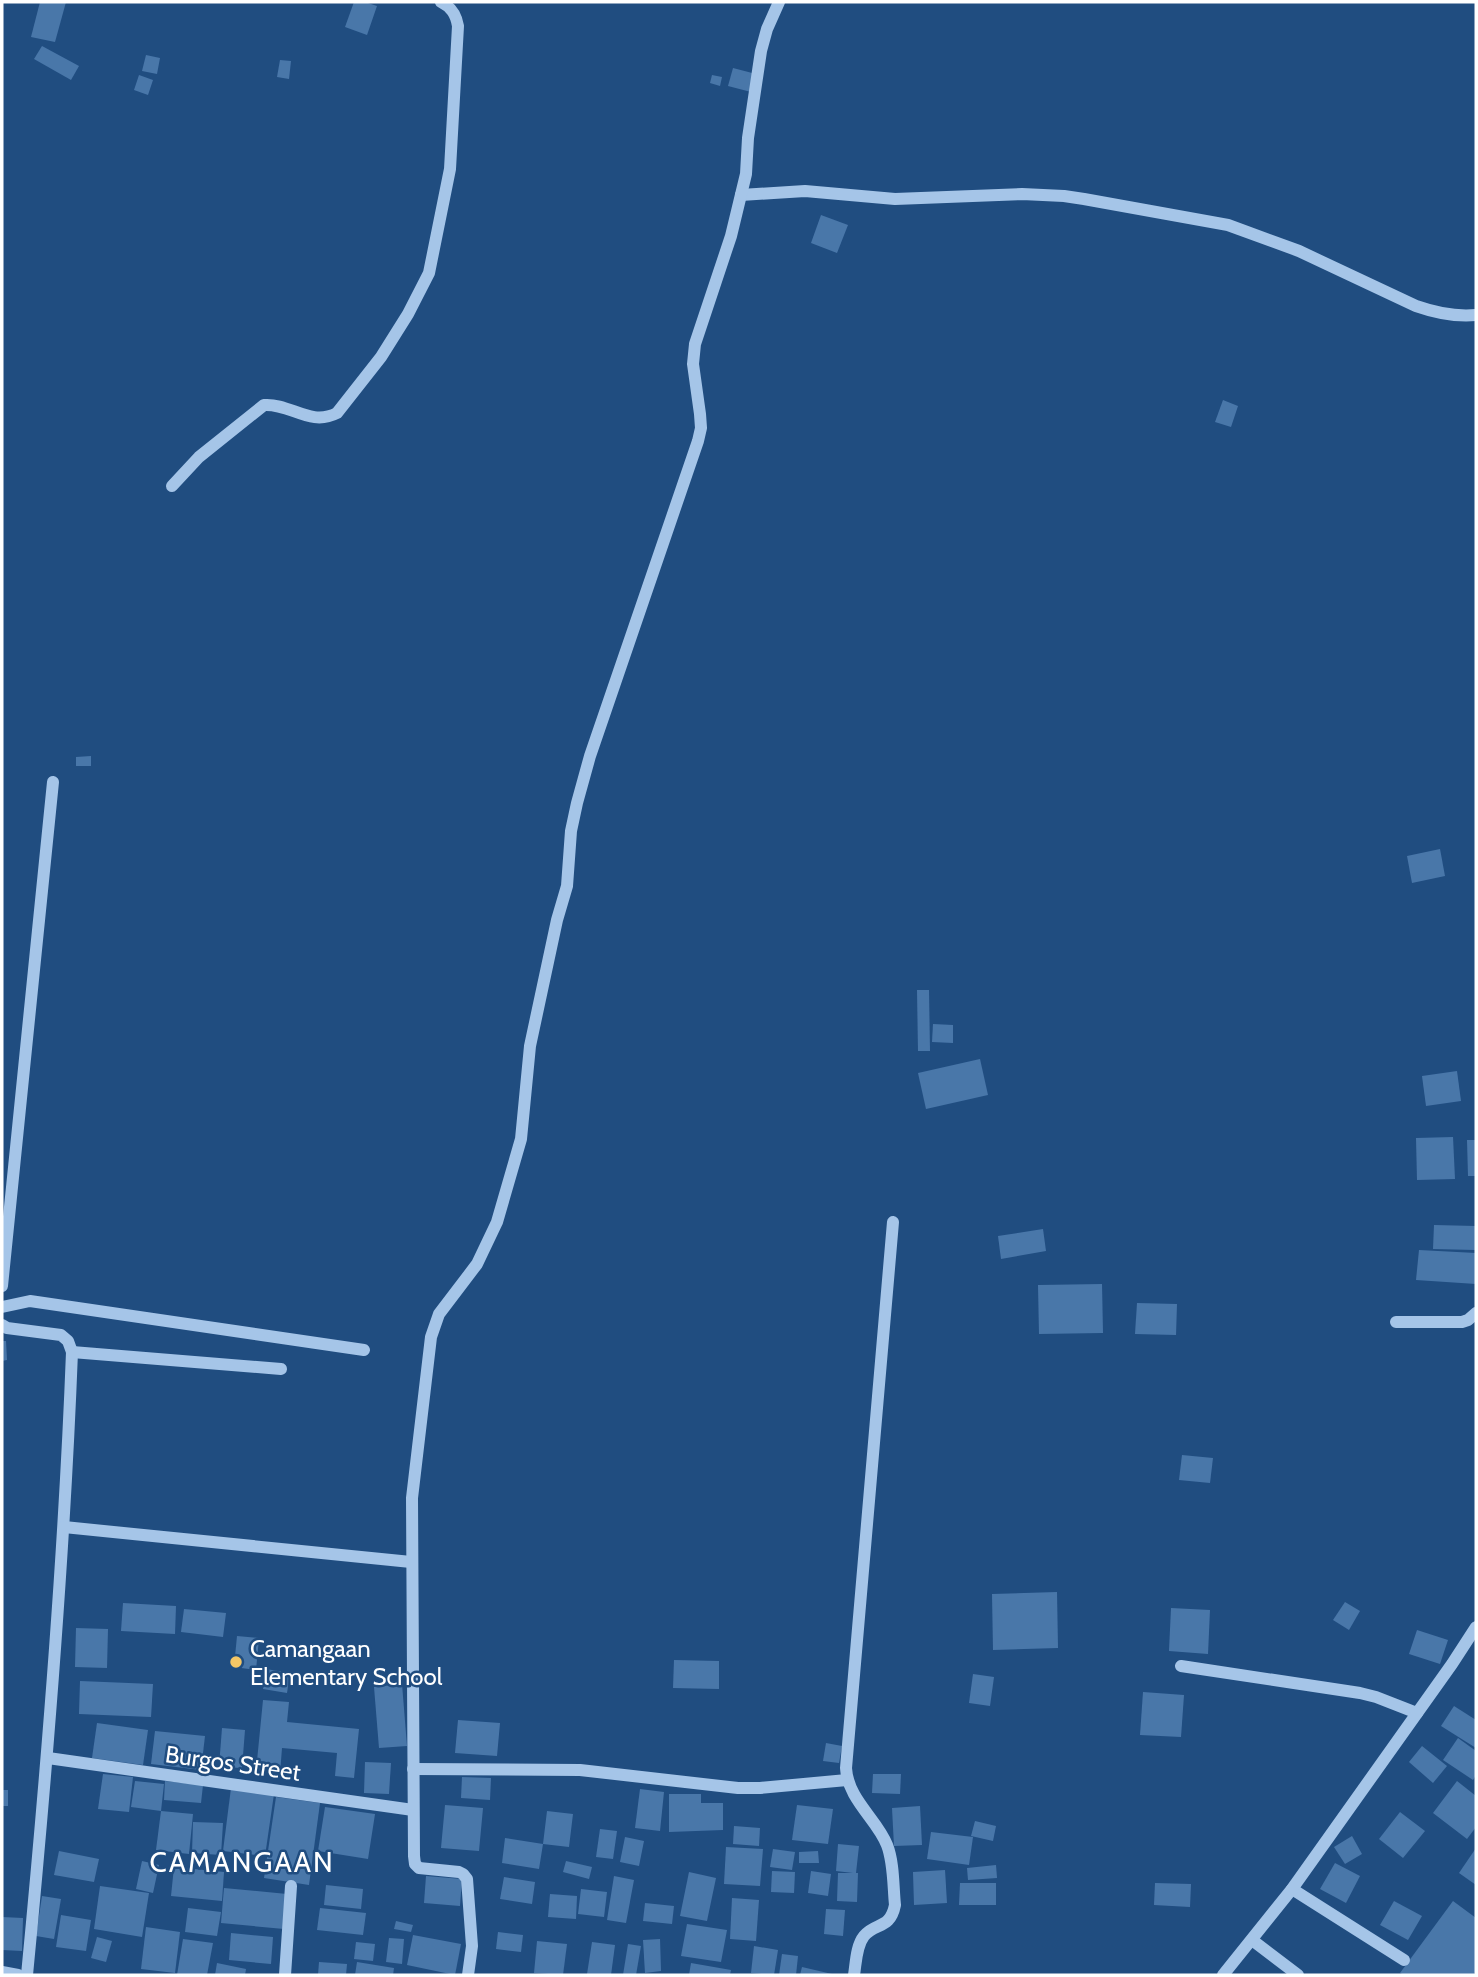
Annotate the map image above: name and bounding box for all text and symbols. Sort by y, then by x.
place label: Camangaan Elementary School [250,1634,443,1691]
marker: Camangaan Elementary School [228,1654,244,1670]
street label: Burgos Street [163,1739,303,1787]
district label: CAMANGAAN [149,1845,335,1879]

